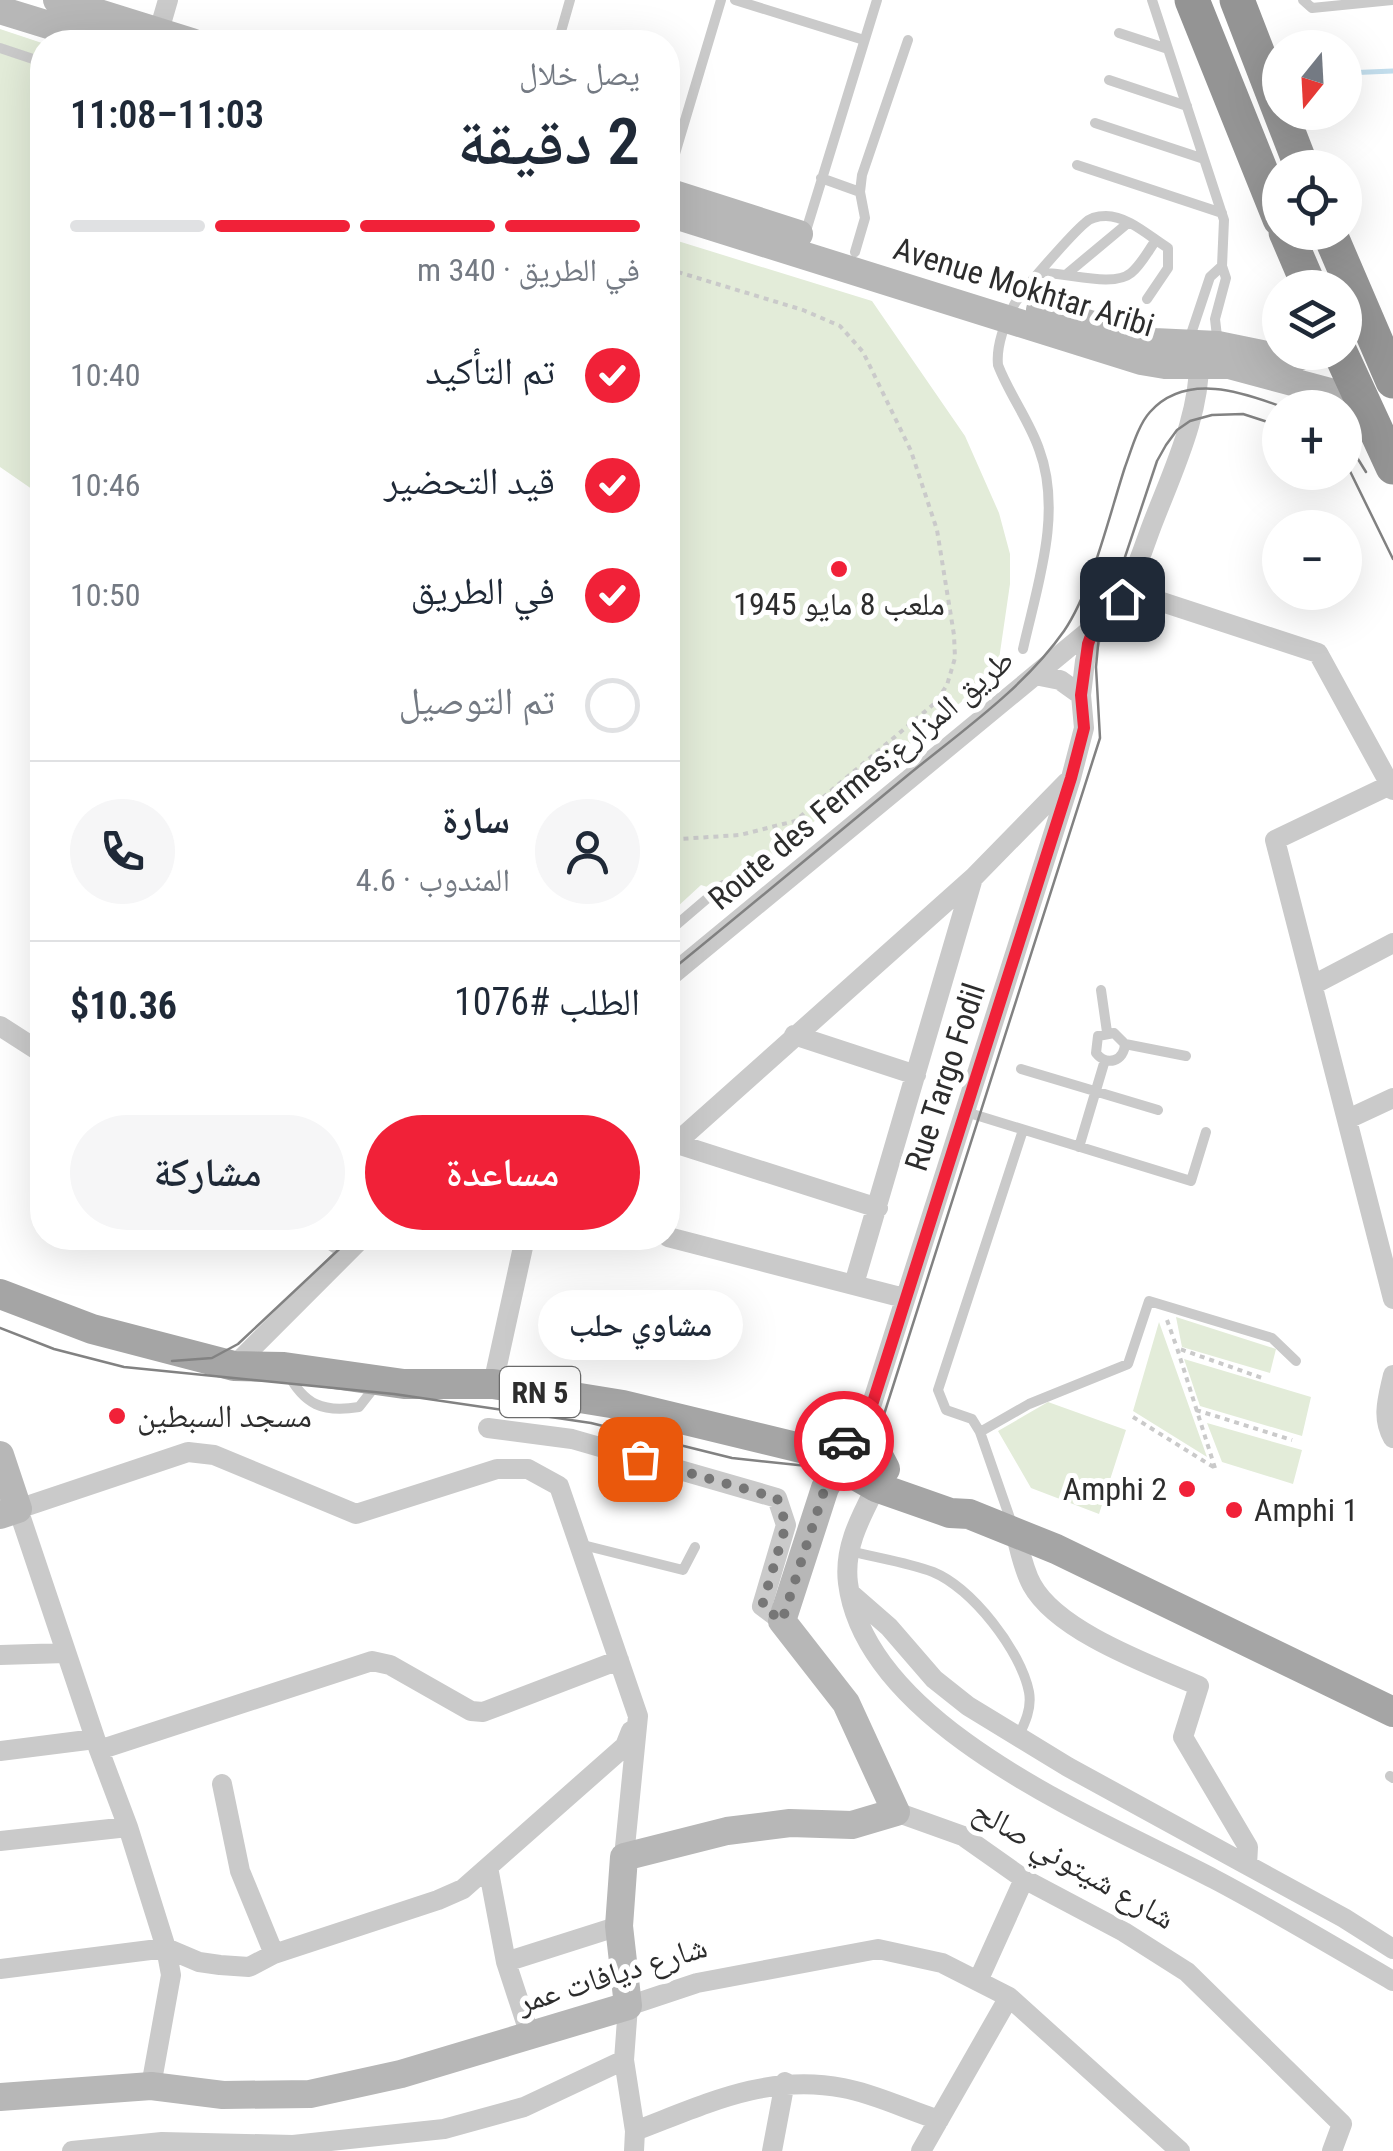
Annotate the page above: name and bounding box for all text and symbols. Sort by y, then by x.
north arrow [1262,30,1362,130]
map controls [1262,30,1362,610]
text: يصل خلال [519,55,640,93]
text: 11:03–11:08 [70,93,264,137]
text: 2 دقيقة [457,104,640,180]
button: locate [1262,150,1362,250]
street label: Avenue Mokhtar Aribi [889,229,1159,345]
text: في الطريق · 340 m [417,251,640,289]
button: layers [1262,270,1362,370]
icon: check [585,348,640,403]
text: تم التأكيد [425,349,555,393]
text: 10:40 [70,356,141,394]
button: + [1262,390,1362,490]
icon: check [585,458,640,513]
text: قيد التحضير [384,459,555,503]
text: 10:46 [70,466,141,504]
button: − [1262,510,1362,610]
pin [1080,557,1165,642]
marker: ملعب 8 مايو 1945 [828,558,850,580]
icon: check [585,568,640,623]
text: في الطريق [410,569,555,613]
icon: home [1095,572,1150,627]
text: 10:50 [70,576,141,614]
place label: ملعب 8 مايو 1945 [733,585,945,623]
street label: Route des Fermes;طريق المزارع [701,640,1022,918]
text: تم التوصيل [399,679,555,723]
text: سارة [442,798,510,842]
button: phone [70,799,175,904]
button: person [535,799,640,904]
text: المندوب · 4.6 [356,861,510,899]
street label: Rue Targo Fodil [897,979,993,1175]
text: الطلب #1076 [454,980,640,1024]
text: $10.36 [70,984,177,1028]
button: مشاركة [70,1115,345,1230]
button: مساعدة [365,1115,640,1230]
callout: مشاوي حلب [538,1289,742,1359]
text: مشاوي حلب [569,1306,712,1344]
road number: RN 5 [500,1367,580,1417]
courier [794,1391,894,1491]
place label: مسجد السبطين [137,1397,312,1436]
marker: مسجد السبطين [106,1405,128,1427]
icon: car [817,1414,872,1469]
pin [598,1417,683,1502]
icon: bag [613,1432,668,1487]
place label: Amphi 2 [1063,1470,1167,1508]
marker: Amphi 2 [1176,1478,1198,1500]
place label: Amphi 1 [1254,1491,1358,1529]
marker: Amphi 1 [1223,1499,1245,1521]
street label: شارع شيتوني صالح [963,1791,1182,1942]
street label: شارع ديافات عمر [512,1927,712,2022]

